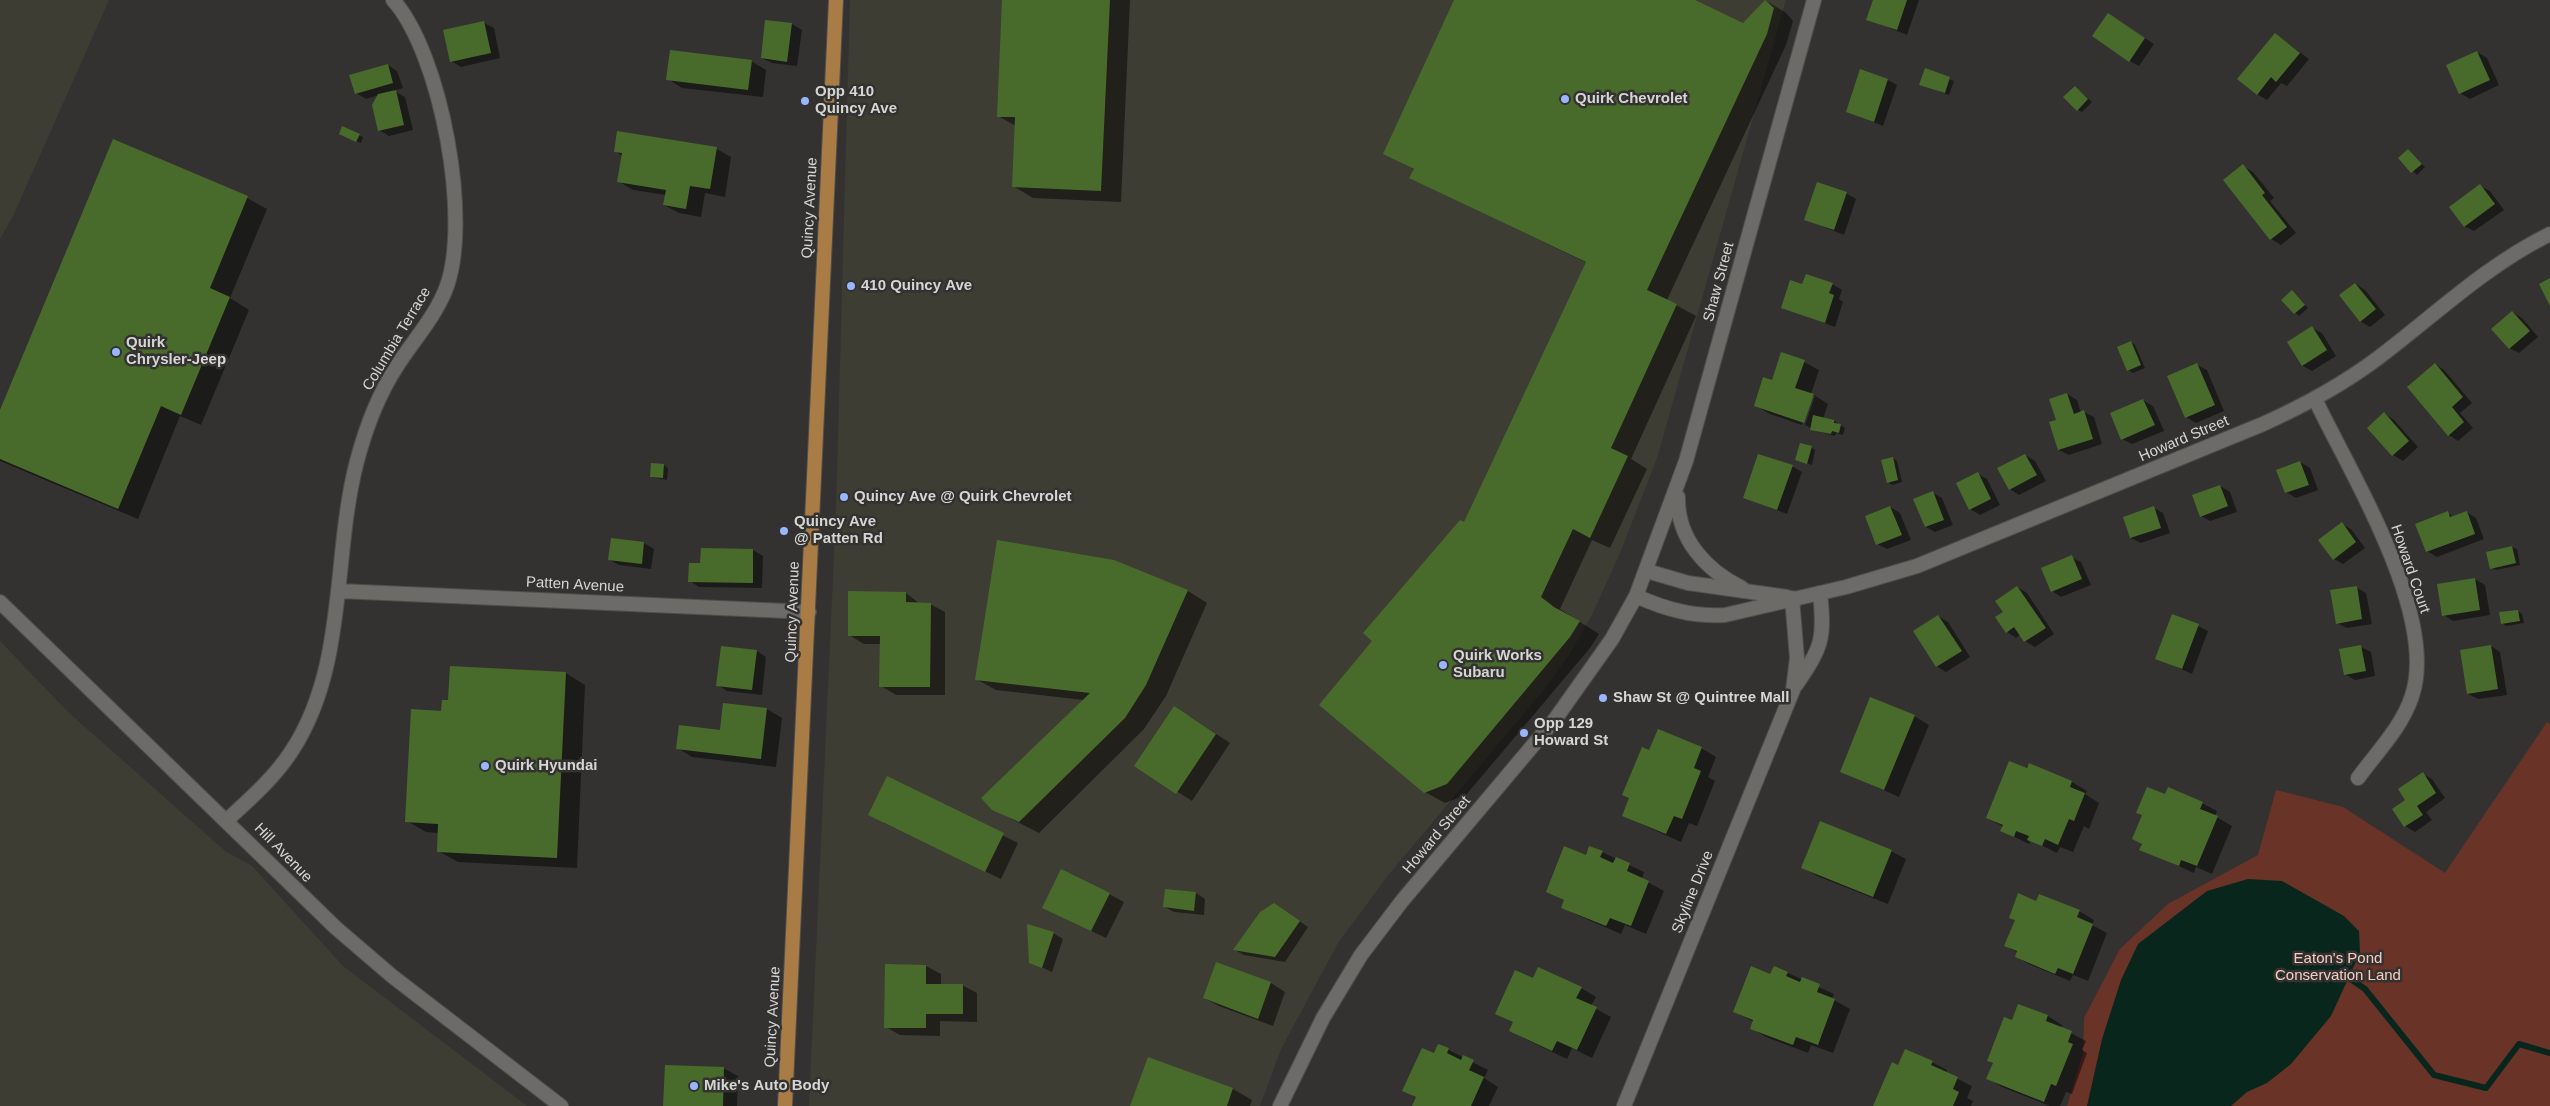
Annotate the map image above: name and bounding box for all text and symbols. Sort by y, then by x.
place label: Opp 410 Quincy Ave [815,83,897,118]
place label: Quirk Chevrolet [1575,90,1688,108]
marker: Quirk Chevrolet [1559,93,1571,105]
marker: Opp 410 Quincy Ave [799,95,811,107]
street label: Quincy Avenue [798,157,822,259]
street label: Shaw Street [1700,240,1738,324]
place label: 410 Quincy Ave [861,277,972,295]
marker: 410 Quincy Ave [845,280,857,292]
street label: Columbia Terrace [359,284,435,394]
place label: Quirk Chrysler-Jeep [126,334,226,369]
marker: Quirk Chrysler-Jeep [110,346,122,358]
street label: Howard Street [2136,412,2232,466]
place label: Quincy Ave @ Quirk Chevrolet [854,488,1071,506]
marker: Quincy Ave @ Quirk Chevrolet [838,491,850,503]
place label: Quincy Ave @ Patten Rd [794,513,883,548]
street label: Howard Court [2386,522,2434,616]
marker: Quincy Ave @ Patten Rd [778,525,790,537]
street label: Quincy Avenue [782,561,804,663]
street label: Patten Avenue [526,573,624,597]
place label: Quirk Works Subaru [1453,647,1542,682]
marker: Quirk Works Subaru [1437,659,1449,671]
place label: Shaw St @ Quintree Mall [1613,689,1789,707]
marker: Shaw St @ Quintree Mall [1597,692,1609,704]
place label: Opp 129 Howard St [1534,715,1608,750]
marker: Opp 129 Howard St [1518,727,1530,739]
place label: Quirk Hyundai [495,757,598,775]
marker: Quirk Hyundai [479,760,491,772]
street label: Howard Street [1399,792,1475,878]
street label: Hill Avenue [250,820,316,886]
street label: Skyline Drive [1668,848,1718,936]
park label: Eaton's Pond Conservation Land [2275,950,2401,985]
street label: Quincy Avenue [761,966,785,1068]
place label: Mike's Auto Body [704,1077,829,1095]
marker: Mike's Auto Body [688,1080,700,1092]

